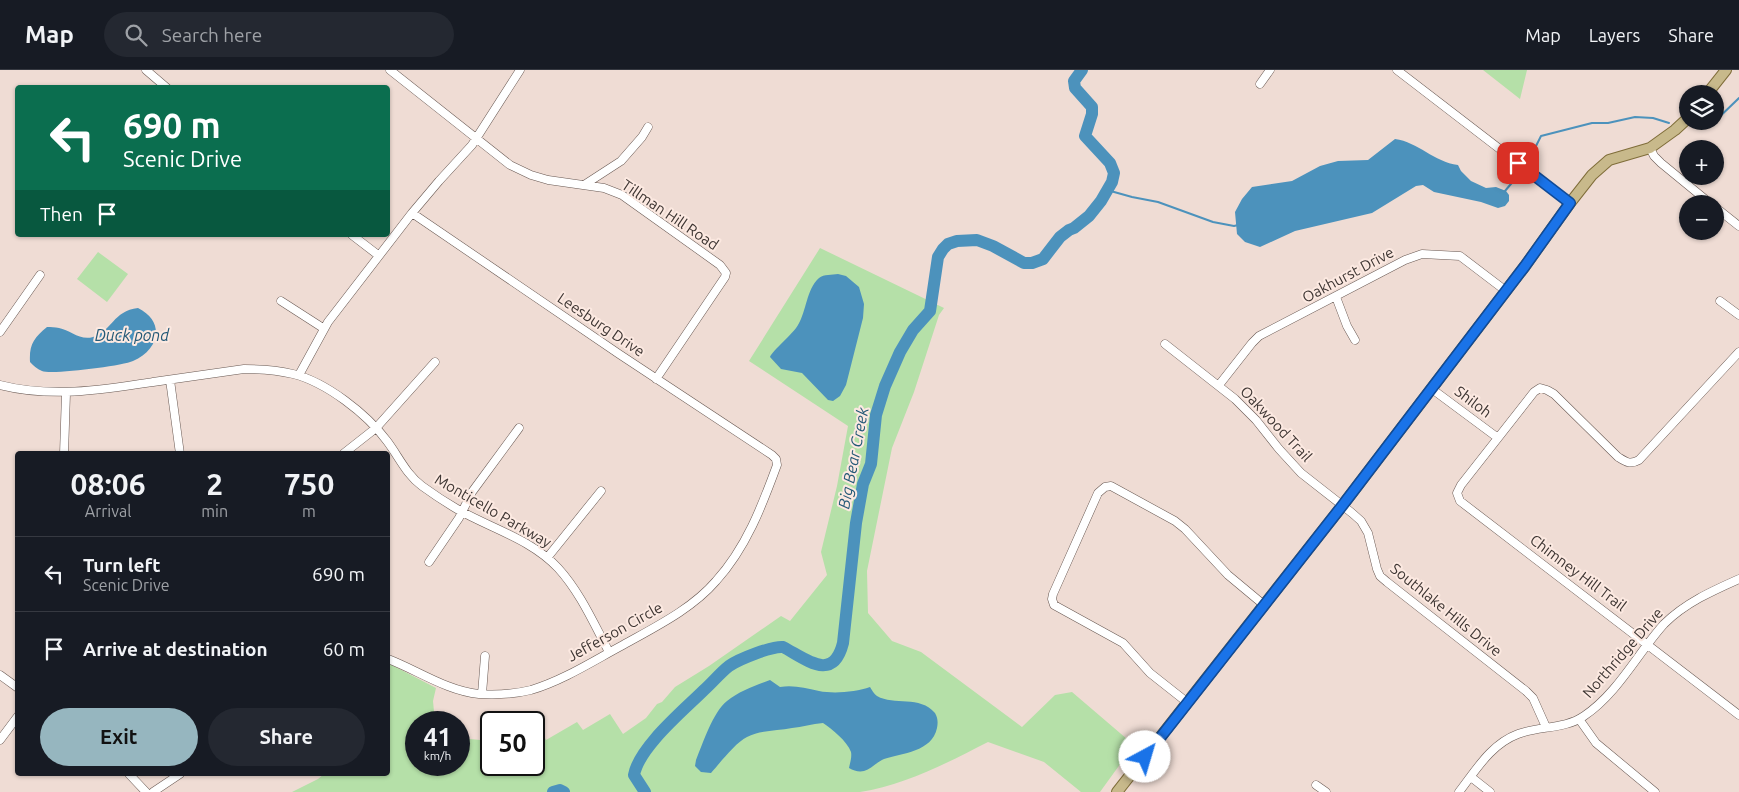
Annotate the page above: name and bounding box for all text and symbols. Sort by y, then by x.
search box [104,12,454,57]
text: Map [25,21,74,48]
icon: search [122,21,150,49]
text: Search here [162,24,262,46]
text: Map [1525,25,1561,45]
text: Layers [1589,25,1640,45]
text: Share [1668,25,1714,45]
map controls [1679,85,1724,240]
button: layers [1679,85,1724,130]
icon: left [40,105,105,170]
text: 690 m [123,105,221,145]
button: + [1679,140,1724,185]
pin [1497,142,1539,184]
text: Scenic Drive [123,146,242,171]
icon: arrive [1504,149,1532,177]
street label: Tillman Hill Road [619,176,722,253]
button: − [1679,195,1724,240]
icon: arrive [93,200,121,228]
text: Then [40,203,83,225]
street label: Oakhurst Drive [1299,243,1396,306]
street label: Leesburg Drive [555,289,648,360]
water label: Duck pond [95,326,170,344]
street label: Oakwood Trail [1237,382,1316,465]
street label: Shiloh [1452,382,1495,421]
water label: Big Bear Creek [834,405,872,510]
text: 08:06 [71,467,146,501]
text: 2 [206,467,223,501]
text: 750 [284,467,334,501]
street label: Monticello Parkway [432,470,554,551]
text: Arrival [85,502,131,520]
text: min [201,502,228,520]
text: m [302,502,316,520]
street label: Chimney Hill Trail [1527,531,1630,614]
text: Turn left [83,554,161,576]
icon: left [40,560,68,588]
street label: Southlake Hills Drive [1387,560,1505,660]
text: 690 m [312,563,365,585]
text: Scenic Drive [83,576,170,594]
street label: Jefferson Circle [564,598,665,665]
street label: Northridge Drive [1579,604,1666,701]
icon: arrive [40,635,68,663]
text: Arrive at destination [83,638,268,660]
text: 60 m [323,638,365,660]
button: Exit [40,708,198,766]
button: Share [208,708,365,766]
speed limit sign: 50 [480,711,545,776]
text: 41 [423,723,452,751]
position arrow [1118,730,1170,782]
text: km/h [424,749,451,762]

